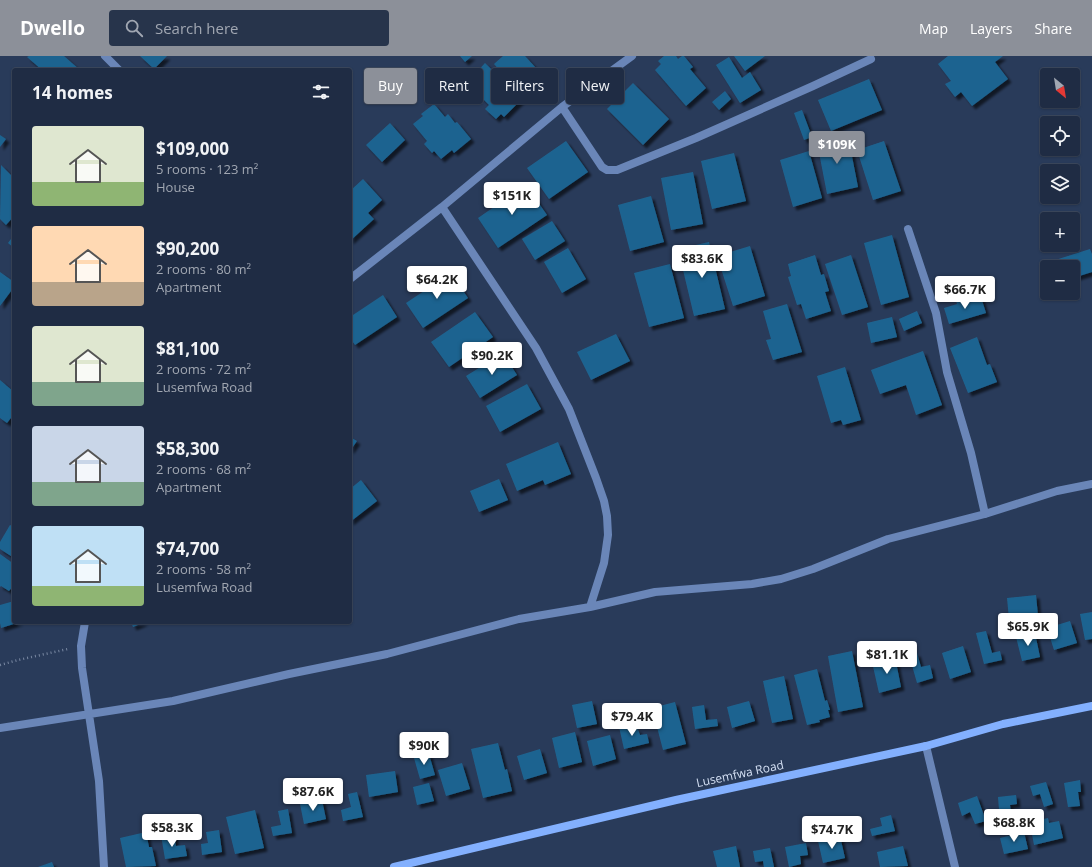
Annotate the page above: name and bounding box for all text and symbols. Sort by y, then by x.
search box [109,10,389,46]
text: Dwello [20,15,85,41]
icon: search [123,17,145,39]
text: Search here [155,18,239,38]
text: Map [919,19,948,38]
text: Layers [970,19,1012,38]
text: Share [1034,19,1072,38]
chip: Buy [364,68,417,104]
chip: Rent [425,68,483,104]
chip: Filters [491,68,558,104]
chip: New [566,68,624,104]
north arrow [1040,68,1080,108]
map controls [1040,68,1080,300]
text: 14 homes [32,81,113,104]
icon: filters [310,81,332,103]
button: locate [1040,116,1080,156]
pin: $109K [809,131,865,165]
text: $109K [818,135,856,153]
text: $109,000 [156,137,229,160]
icon: home [64,142,112,190]
text: 5 rooms · 123 m² [156,160,258,178]
button: layers [1040,164,1080,204]
text: House [156,178,195,196]
pin: $151K [484,182,540,216]
text: $151K [493,186,531,204]
button: + [1040,212,1080,252]
text: $90,200 [156,237,219,260]
icon: home [64,242,112,290]
pin: $83.6K [669,245,735,279]
text: $83.6K [681,249,723,267]
text: 2 rooms · 80 m² [156,260,251,278]
button: − [1040,260,1080,300]
pin: $64.2K [404,266,470,300]
text: $64.2K [416,270,458,288]
pin: $66.7K [932,276,998,310]
text: Apartment [156,278,221,296]
text: $66.7K [944,280,986,298]
text: $81,100 [156,337,219,360]
icon: home [64,342,112,390]
pin: $90.2K [459,342,525,376]
text: $90.2K [471,346,513,364]
text: 2 rooms · 72 m² [156,360,251,378]
text: Lusemfwa Road [156,378,252,396]
text: $58,300 [156,437,219,460]
icon: home [64,442,112,490]
text: 2 rooms · 68 m² [156,460,251,478]
text: Apartment [156,478,221,496]
text: $74,700 [156,537,219,560]
icon: home [64,542,112,590]
text: 2 rooms · 58 m² [156,560,251,578]
text: Lusemfwa Road [156,578,252,596]
pin: $65.9K [995,613,1061,647]
text: $65.9K [1007,617,1049,635]
pin: $81.1K [854,641,920,675]
text: $81.1K [866,645,908,663]
pin: $79.4K [599,703,665,737]
text: $79.4K [611,707,653,725]
pin: $90K [400,732,448,766]
text: $90K [409,736,439,754]
street label: Lusemfwa Road [695,756,785,791]
pin: $87.6K [280,778,346,812]
text: $87.6K [292,782,334,800]
pin: $68.8K [981,809,1047,843]
text: $68.8K [993,813,1035,831]
pin: $58.3K [139,814,205,848]
pin: $74.7K [799,816,865,850]
text: $58.3K [151,818,193,836]
text: $74.7K [811,820,853,838]

